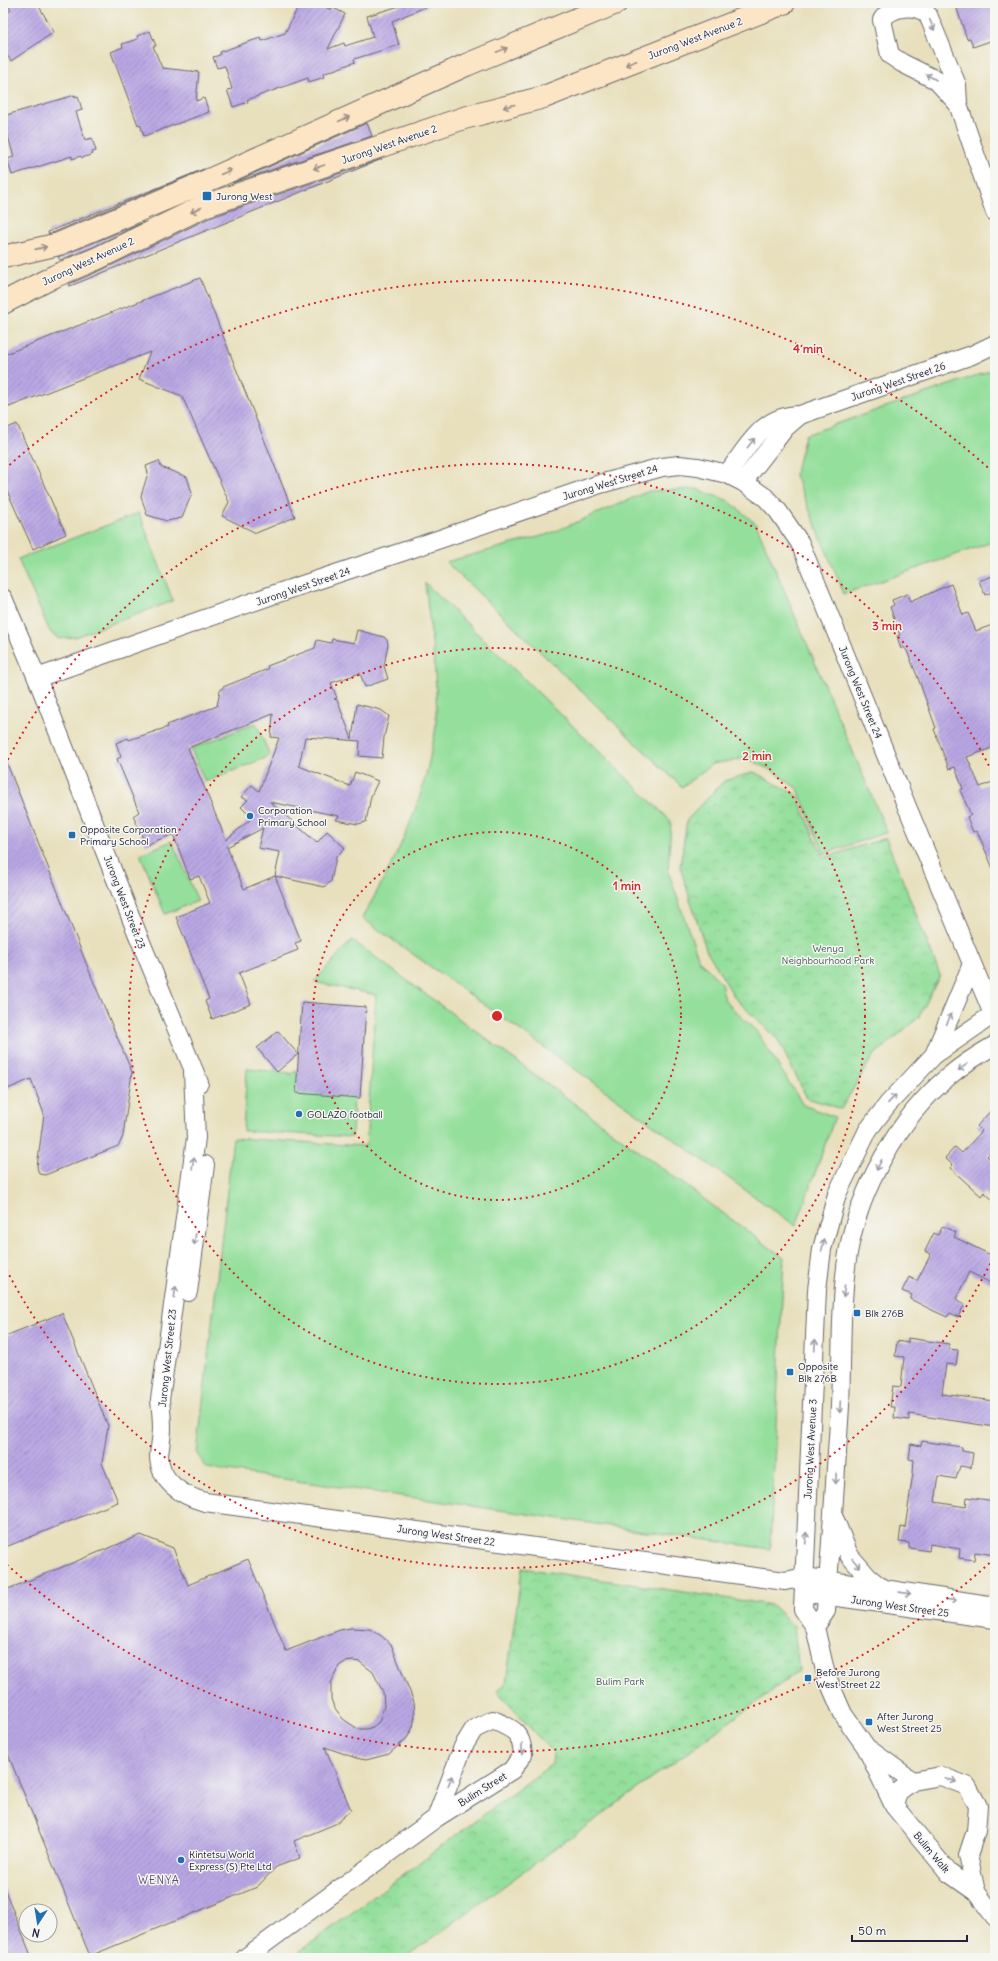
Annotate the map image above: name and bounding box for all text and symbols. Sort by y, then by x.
street label: Jurong West Avenue 2 [646,14,745,62]
one-way arrow [929,19,937,31]
one-way arrow [495,46,507,54]
one-way arrow [626,59,638,67]
one-way arrow [925,73,937,81]
one-way arrow [503,103,516,110]
one-way arrow [338,115,350,122]
street label: Jurong West Avenue 2 [340,122,439,167]
one-way arrow [313,164,325,172]
one-way arrow [219,168,231,175]
marker: Jurong West [201,190,213,202]
place label: Jurong West [216,190,273,203]
one-way arrow [190,207,202,214]
street label: Jurong West Avenue 2 [40,234,137,288]
one-way arrow [34,244,47,252]
text: 4 min [793,341,823,356]
street label: Jurong West Street 26 [849,359,947,404]
one-way arrow [747,437,755,448]
street label: Jurong West Street 24 [561,462,660,503]
street label: Jurong West Street 24 [254,564,352,609]
text: 3 min [872,618,902,633]
street label: Jurong West Street 24 [836,644,885,741]
text: 2 min [742,748,772,763]
place label: Corporation Primary School [258,804,327,829]
marker: Corporation Primary School [245,811,255,821]
place label: Opposite Corporation Primary School [80,823,177,848]
marker: Opposite Corporation Primary School [67,830,77,840]
street label: Jurong West Street 23 [101,854,148,951]
text: 1 min [613,878,641,893]
park label: Wenya Neighbourhood Park [782,942,874,967]
centre of rings [490,1009,504,1023]
one-way arrow [946,1014,953,1026]
one-way arrow [957,1063,968,1071]
one-way arrow [887,1095,896,1105]
place label: GOLAZO football [307,1108,383,1121]
marker: GOLAZO football [294,1109,304,1119]
one-way arrow [189,1157,197,1170]
one-way arrow [875,1158,882,1170]
one-way arrow [191,1232,199,1245]
one-way arrow [820,1238,828,1251]
one-way arrow [840,1284,848,1297]
one-way arrow [171,1285,179,1298]
place label: Blk 276B [865,1307,904,1320]
street label: Jurong West Street 23 [156,1308,179,1408]
marker: Blk 276B [852,1308,862,1318]
one-way arrow [812,1339,819,1352]
place label: Opposite Blk 276B [798,1360,838,1385]
marker: Opposite Blk 276B [785,1367,795,1377]
street label: Jurong West Avenue 3 [801,1398,820,1499]
one-way arrow [836,1400,843,1413]
one-way arrow [832,1471,839,1484]
street label: Jurong West Street 22 [396,1522,496,1549]
one-way arrow [803,1532,810,1545]
one-way arrow [851,1558,860,1568]
one-way arrow [898,1589,911,1597]
street label: Jurong West Street 25 [850,1593,950,1620]
one-way arrow [944,1596,957,1603]
place label: Before Jurong West Street 22 [816,1666,881,1691]
marker: Before Jurong West Street 22 [803,1673,813,1683]
park label: Bulim Park [596,1675,644,1688]
place label: After Jurong West Street 25 [877,1710,942,1735]
marker: After Jurong West Street 25 [864,1717,874,1727]
one-way arrow [518,1742,526,1755]
street label: Bulim Street [456,1769,509,1809]
one-way arrow [447,1776,455,1788]
one-way arrow [944,1776,956,1784]
street label: Bulim Walk [911,1829,953,1876]
place label: Kintetsu World Express (S) Pte Ltd [189,1848,272,1873]
marker: Kintetsu World Express (S) Pte Ltd [176,1855,186,1865]
district label: WENYA [138,1873,180,1887]
north arrow [18,1903,58,1943]
scale bar [852,1917,967,1943]
text: 50 m [858,1923,887,1938]
text: N [31,1925,41,1940]

